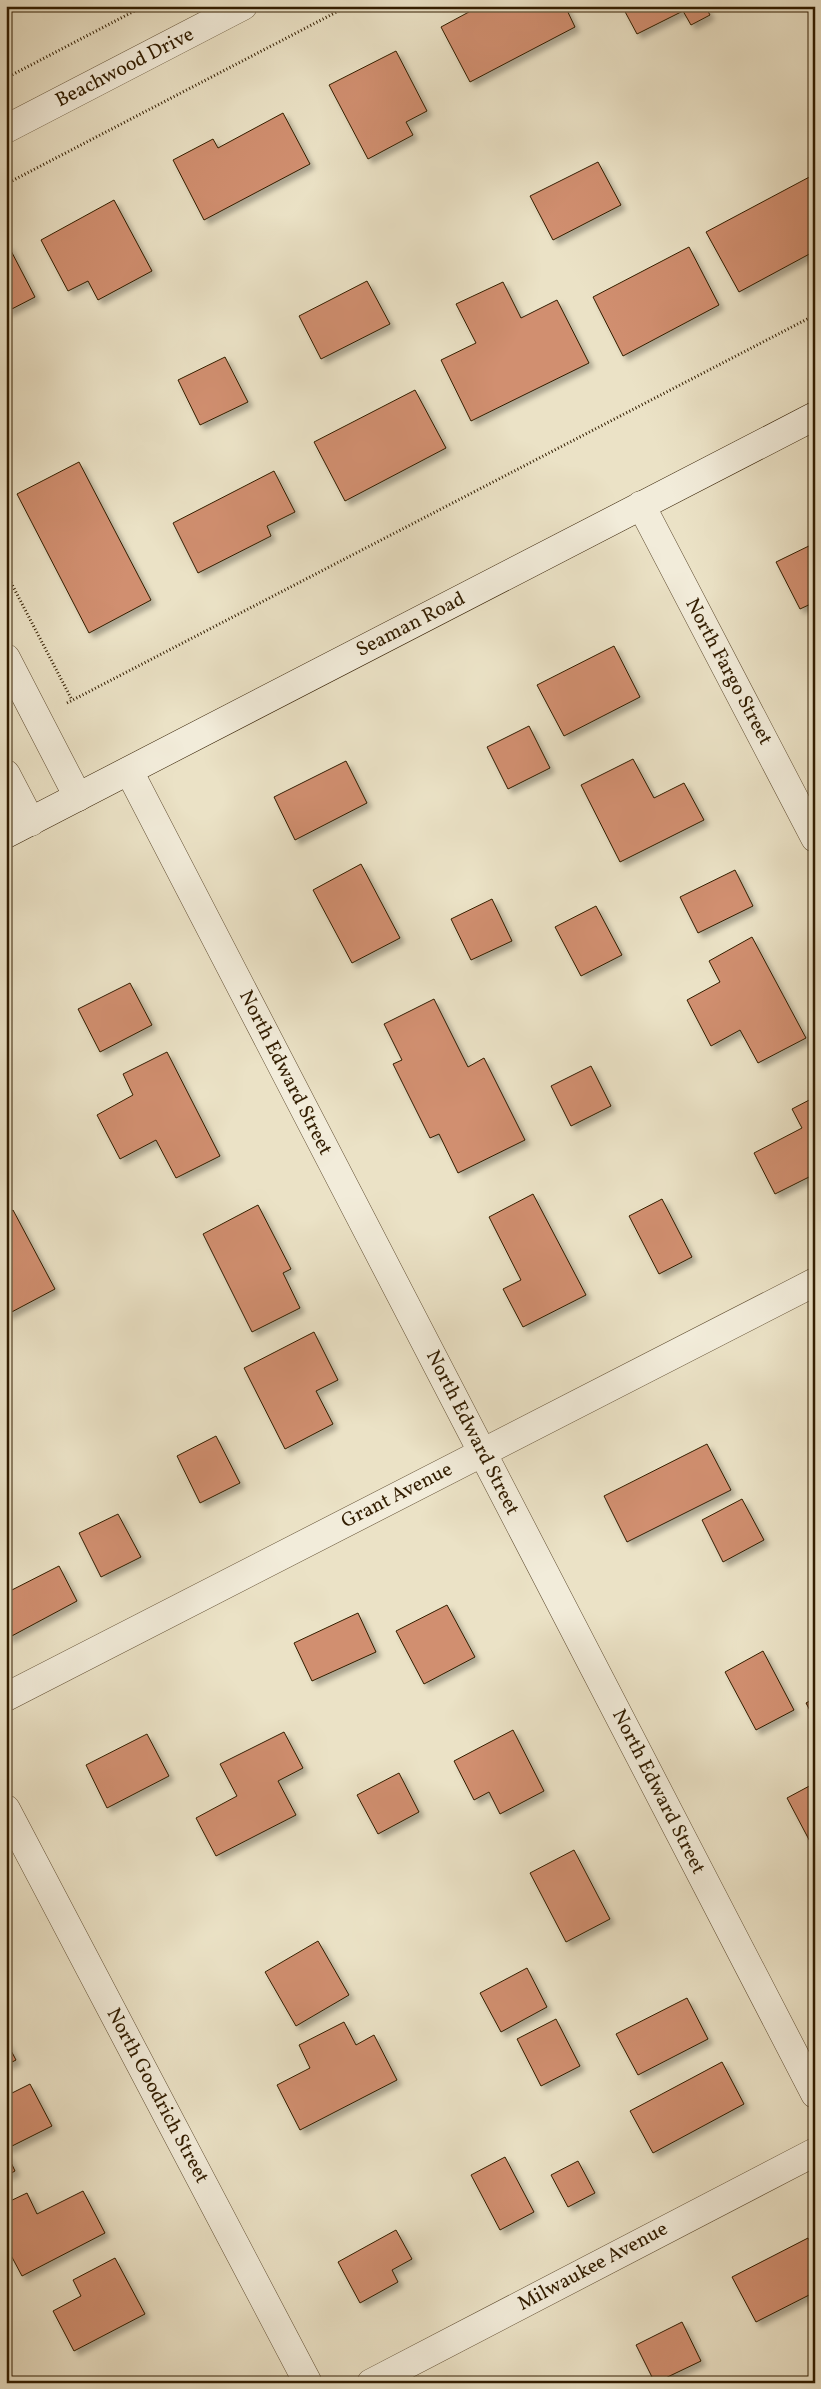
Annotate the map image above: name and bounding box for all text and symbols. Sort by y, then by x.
street label: Beachwood Drive [51,21,199,115]
street label: Seaman Road [352,585,470,665]
street label: North Fargo Street [677,594,779,750]
street label: North Edward Street [231,986,339,1160]
street label: North Edward Street [418,1346,526,1520]
street label: Grant Avenue [337,1456,457,1536]
street label: North Edward Street [604,1705,712,1879]
street label: North Goodrich Street [99,2003,215,2189]
street label: Milwaukee Avenue [513,2216,673,2318]

